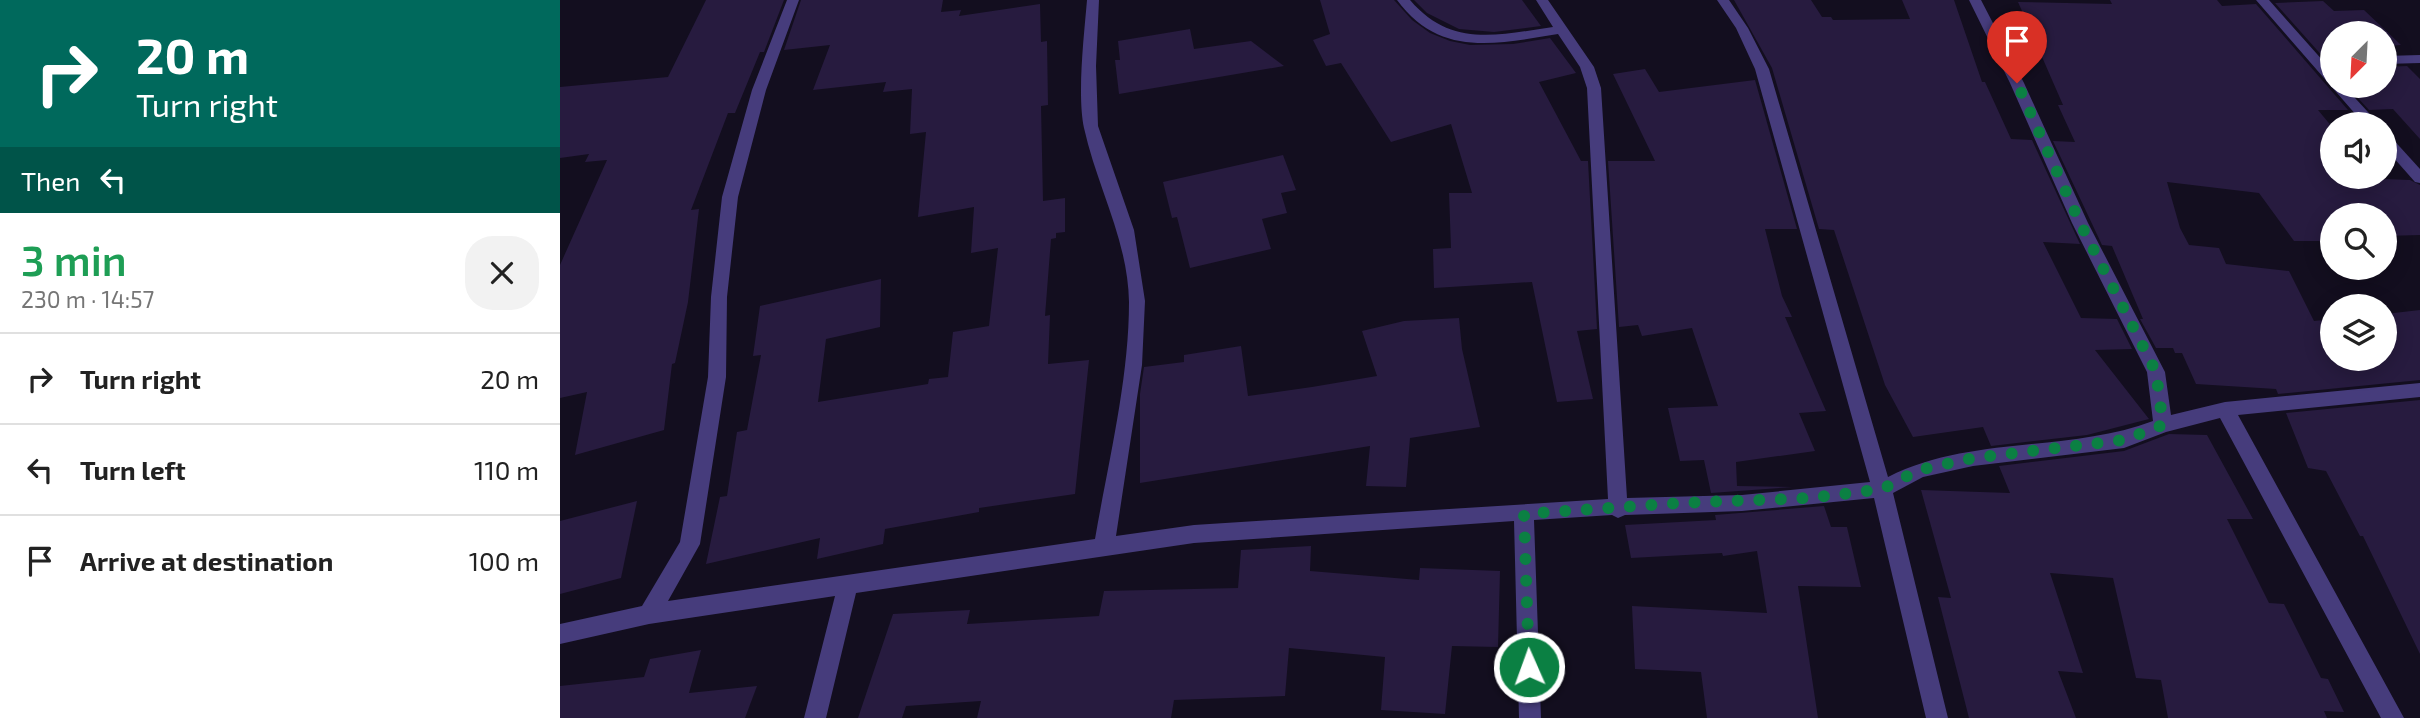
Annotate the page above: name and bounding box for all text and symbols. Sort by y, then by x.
pin [1987,11,2047,83]
north arrow [2320,21,2398,98]
map controls [2320,21,2397,371]
icon: arrive [1998,22,2036,60]
text: 20 m [136,25,249,84]
icon: right [21,28,112,119]
text: Turn right [136,85,278,123]
button: sound [2320,112,2397,189]
icon: left [94,161,132,199]
text: Then [21,165,80,196]
button: search [2320,203,2397,280]
text: 3 min [21,234,127,284]
button: close [465,236,539,310]
text: 230 m · 14:57 [21,285,154,313]
button: layers [2320,294,2397,371]
icon: right [21,360,59,398]
text: Turn right [80,363,201,394]
text: 20 m [480,363,539,394]
icon: left [21,451,59,489]
text: Turn left [80,454,186,485]
text: 110 m [474,454,539,485]
icon: arrive [21,542,59,580]
text: Arrive at destination [80,545,333,576]
text: 100 m [469,545,539,576]
position arrow [1492,630,1566,704]

